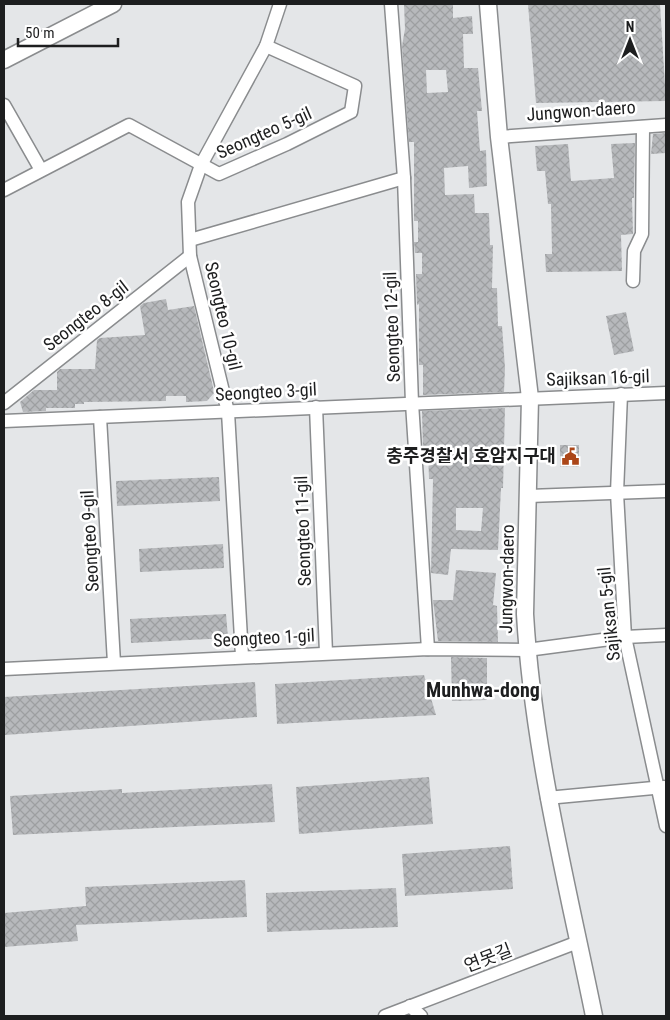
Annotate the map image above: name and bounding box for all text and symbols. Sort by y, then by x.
scale bar [18,15,118,47]
north arrow [605,15,655,65]
text: N [626,19,634,35]
text: 50 m [25,24,55,42]
street label: Jungwon-daero [526,96,636,125]
street label: Seongteo 5-gil [213,102,315,163]
street label: Seongteo 10-gil [201,260,246,372]
street label: Seongteo 12-gil [379,271,404,383]
street label: Seongteo 8-gil [39,276,132,355]
street label: Sajiksan 16-gil [546,365,650,390]
street label: Seongteo 3-gil [215,378,317,405]
place label: 충주경찰서 호암지구대 [386,445,556,466]
public building icon: 충주경찰서 호암지구대 [560,446,580,466]
street label: Seongteo 11-gil [290,475,315,587]
street label: Seongteo 9-gil [76,490,103,592]
street label: Jungwon-daero [495,524,518,634]
street label: Sajiksan 5-gil [593,566,624,662]
street label: Seongteo 1-gil [213,624,315,651]
district label: Munhwa-dong [426,678,540,702]
street label: 연못길 [461,939,515,976]

